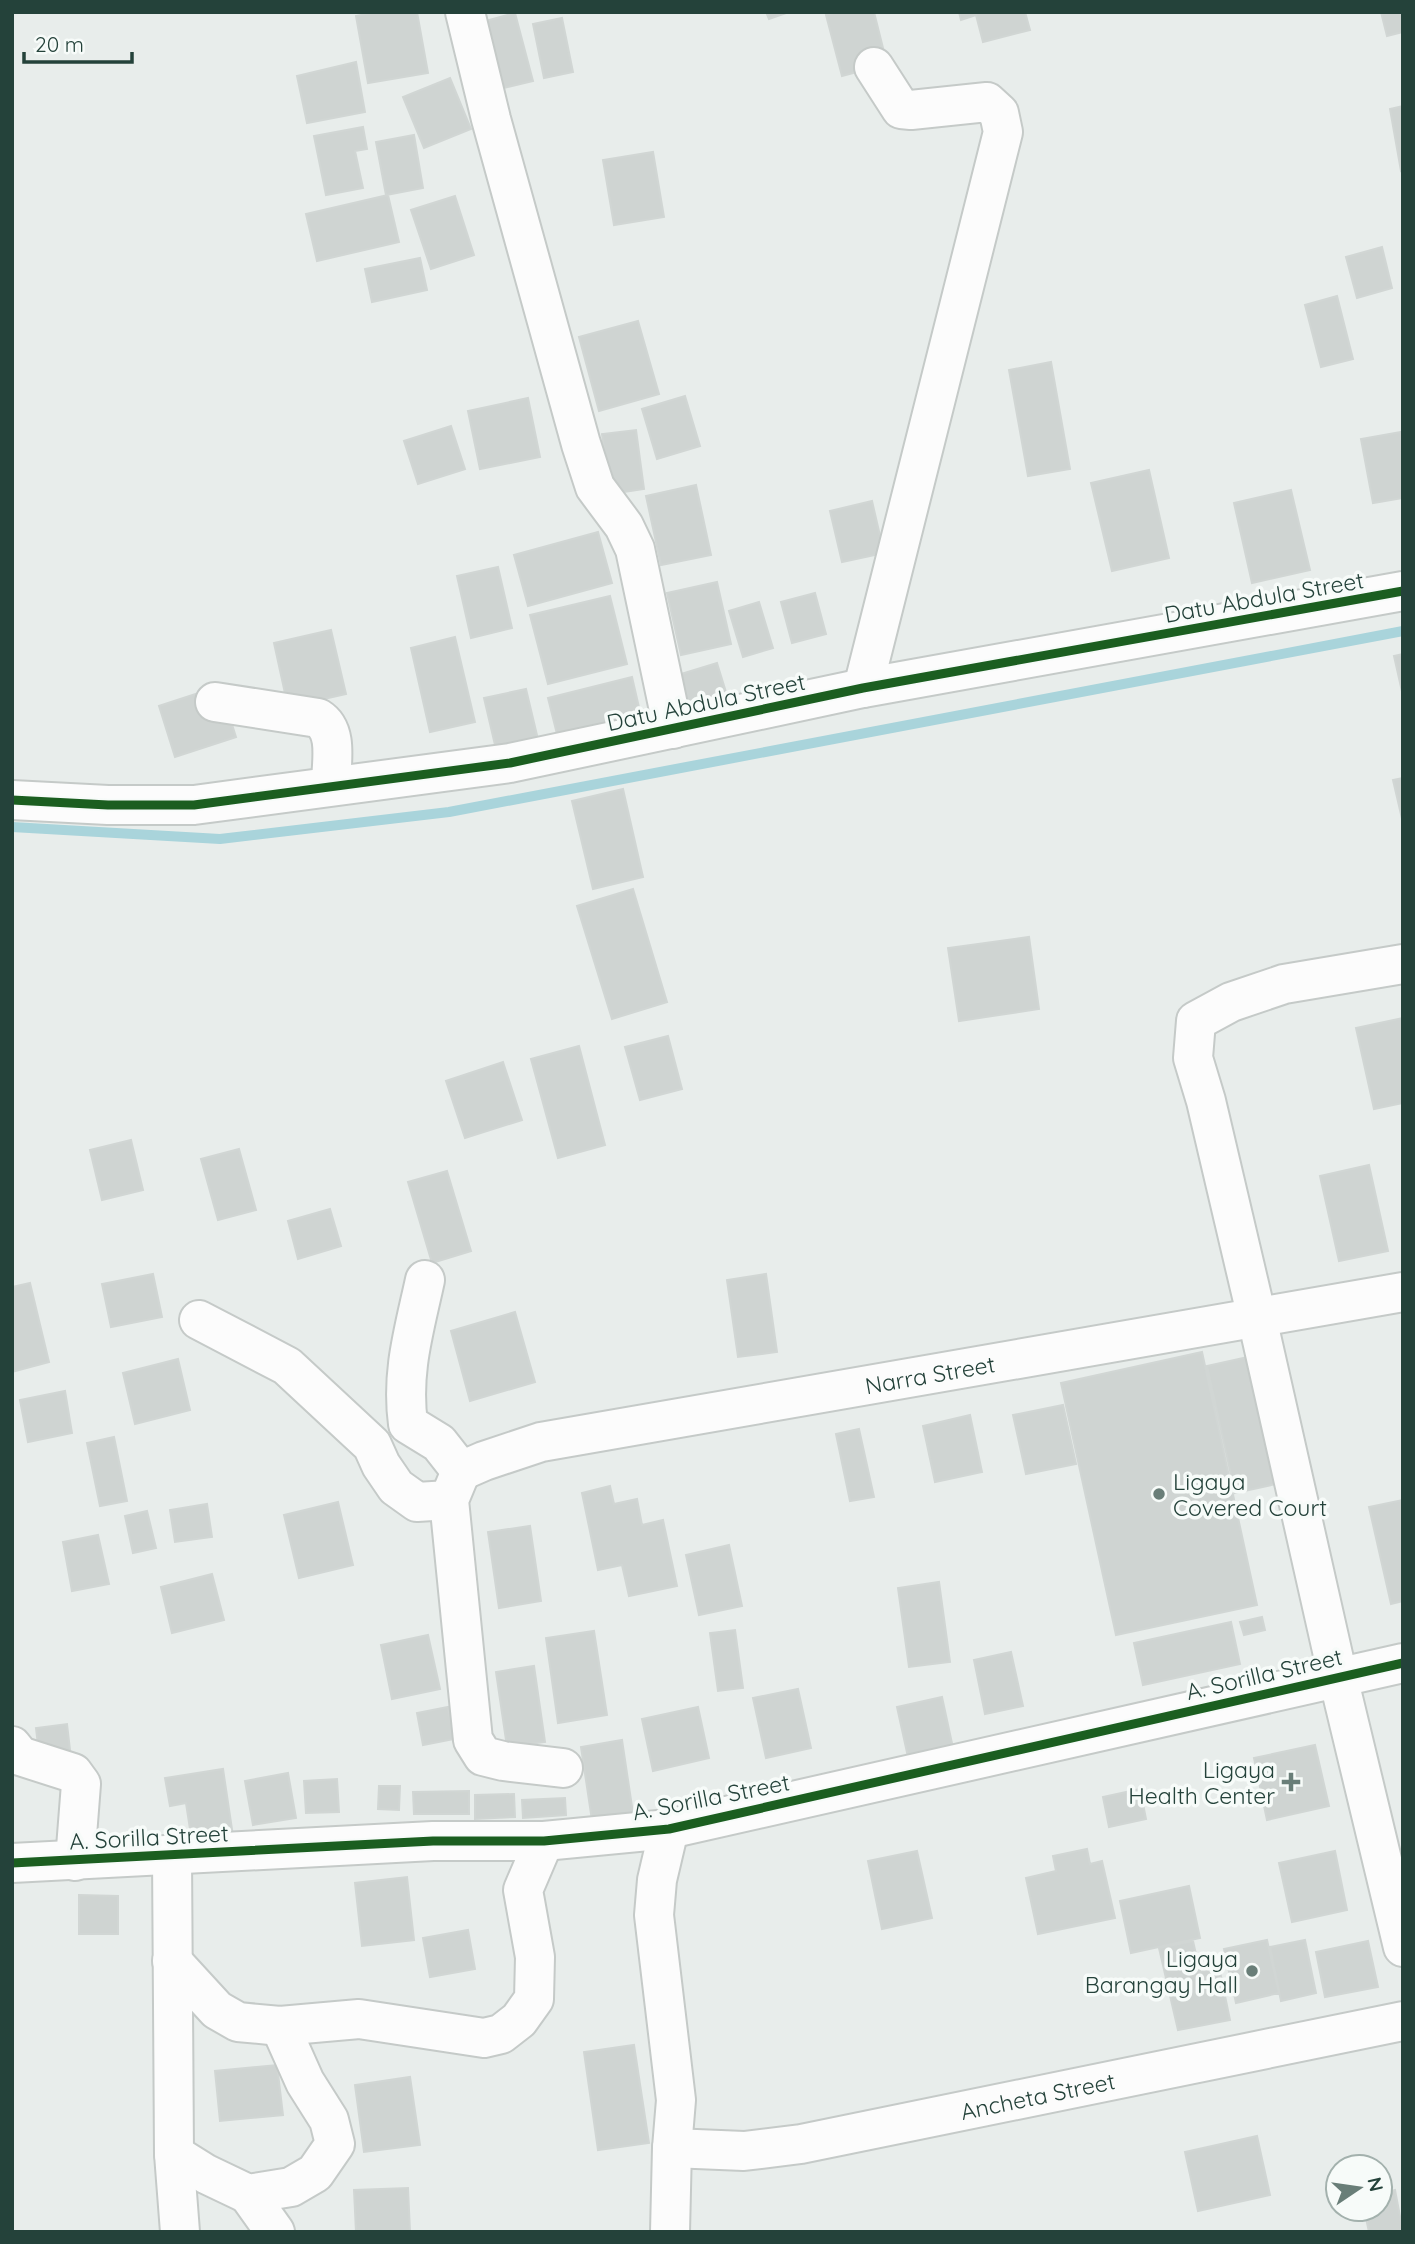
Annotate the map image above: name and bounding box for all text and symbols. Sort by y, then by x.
scale bar [24,21,133,65]
text: 20 m [35,31,84,57]
street label: Datu Abdula Street [1162,565,1366,629]
street label: Datu Abdula Street [604,667,808,737]
street label: Narra Street [863,1349,997,1400]
place label: Ligaya Covered Court [1173,1467,1327,1522]
marker: Ligaya Covered Court [1151,1486,1167,1502]
street label: A. Sorilla Street [1183,1642,1345,1706]
place label: Ligaya Health Center [1128,1755,1275,1810]
street label: A. Sorilla Street [630,1768,792,1826]
marker: Ligaya Health Center [1281,1772,1301,1792]
street label: A. Sorilla Street [69,1818,230,1856]
place label: Ligaya Barangay Hall [1085,1944,1238,1999]
marker: Ligaya Barangay Hall [1244,1963,1260,1979]
street label: Ancheta Street [958,2066,1118,2126]
north arrow [1324,2153,1394,2223]
text: N [1362,2175,1389,2194]

